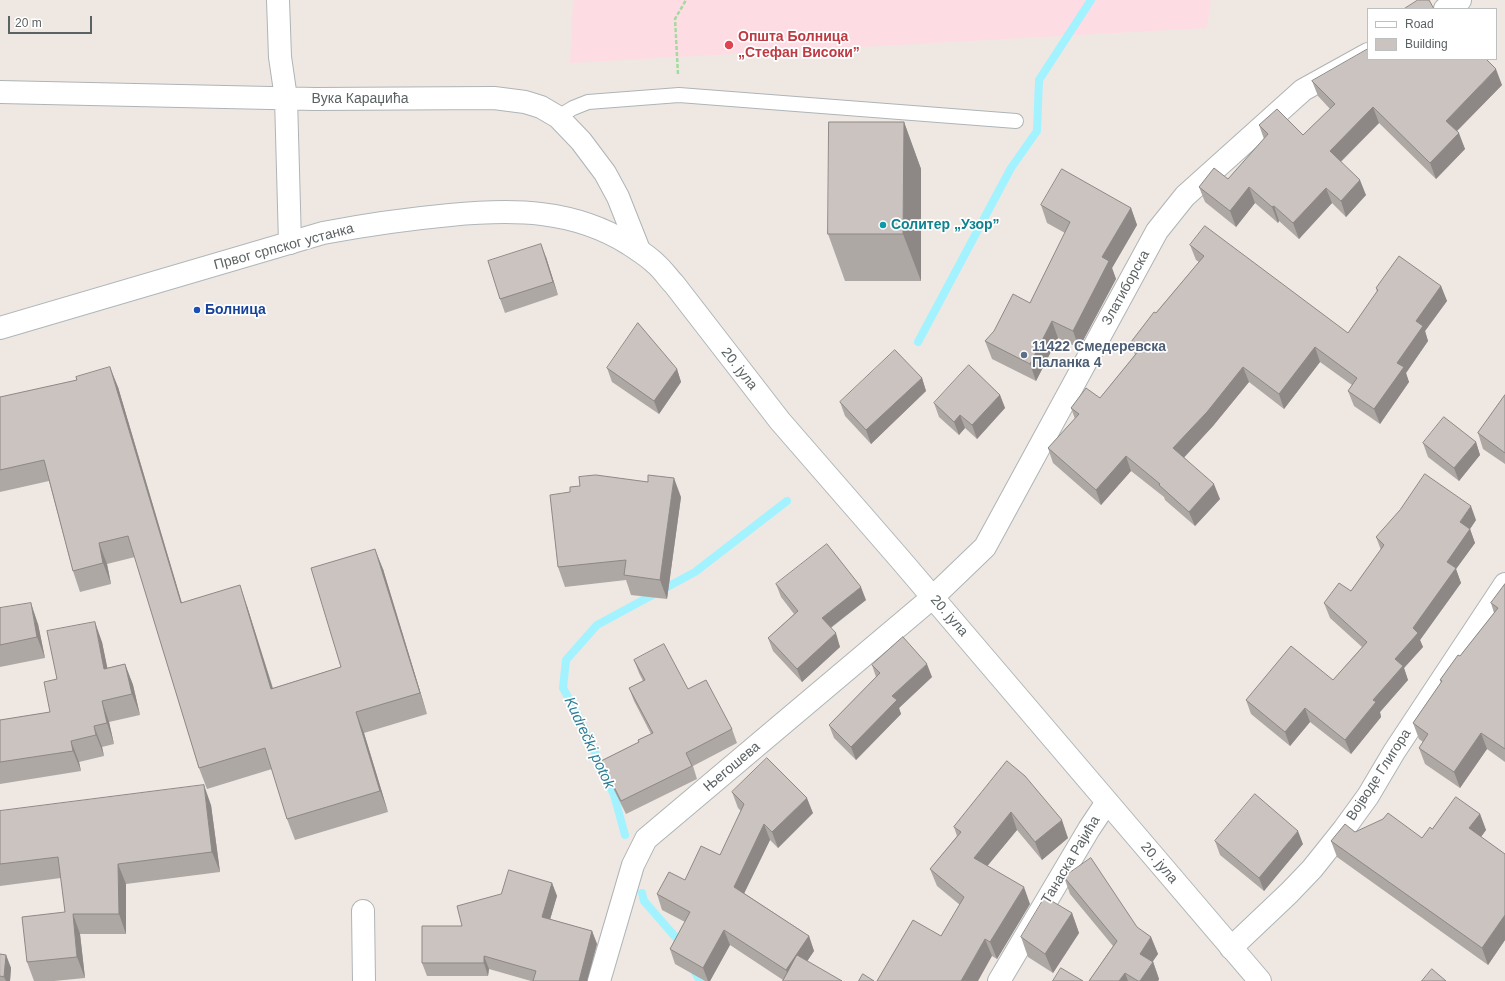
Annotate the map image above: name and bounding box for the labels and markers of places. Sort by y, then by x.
place label: Општа Болница „Стефан Високи” [738,29,860,62]
marker: Општа Болница „Стефан Високи” [723,39,735,51]
place label: Солитер „Узор” [891,217,1000,233]
marker: Солитер „Узор” [878,220,888,230]
place label: Болница [205,302,266,318]
marker: Болница [192,305,202,315]
place label: 11422 Смедеревска Паланка 4 [1032,339,1166,372]
marker: 11422 Смедеревска Паланка 4 [1019,350,1029,360]

